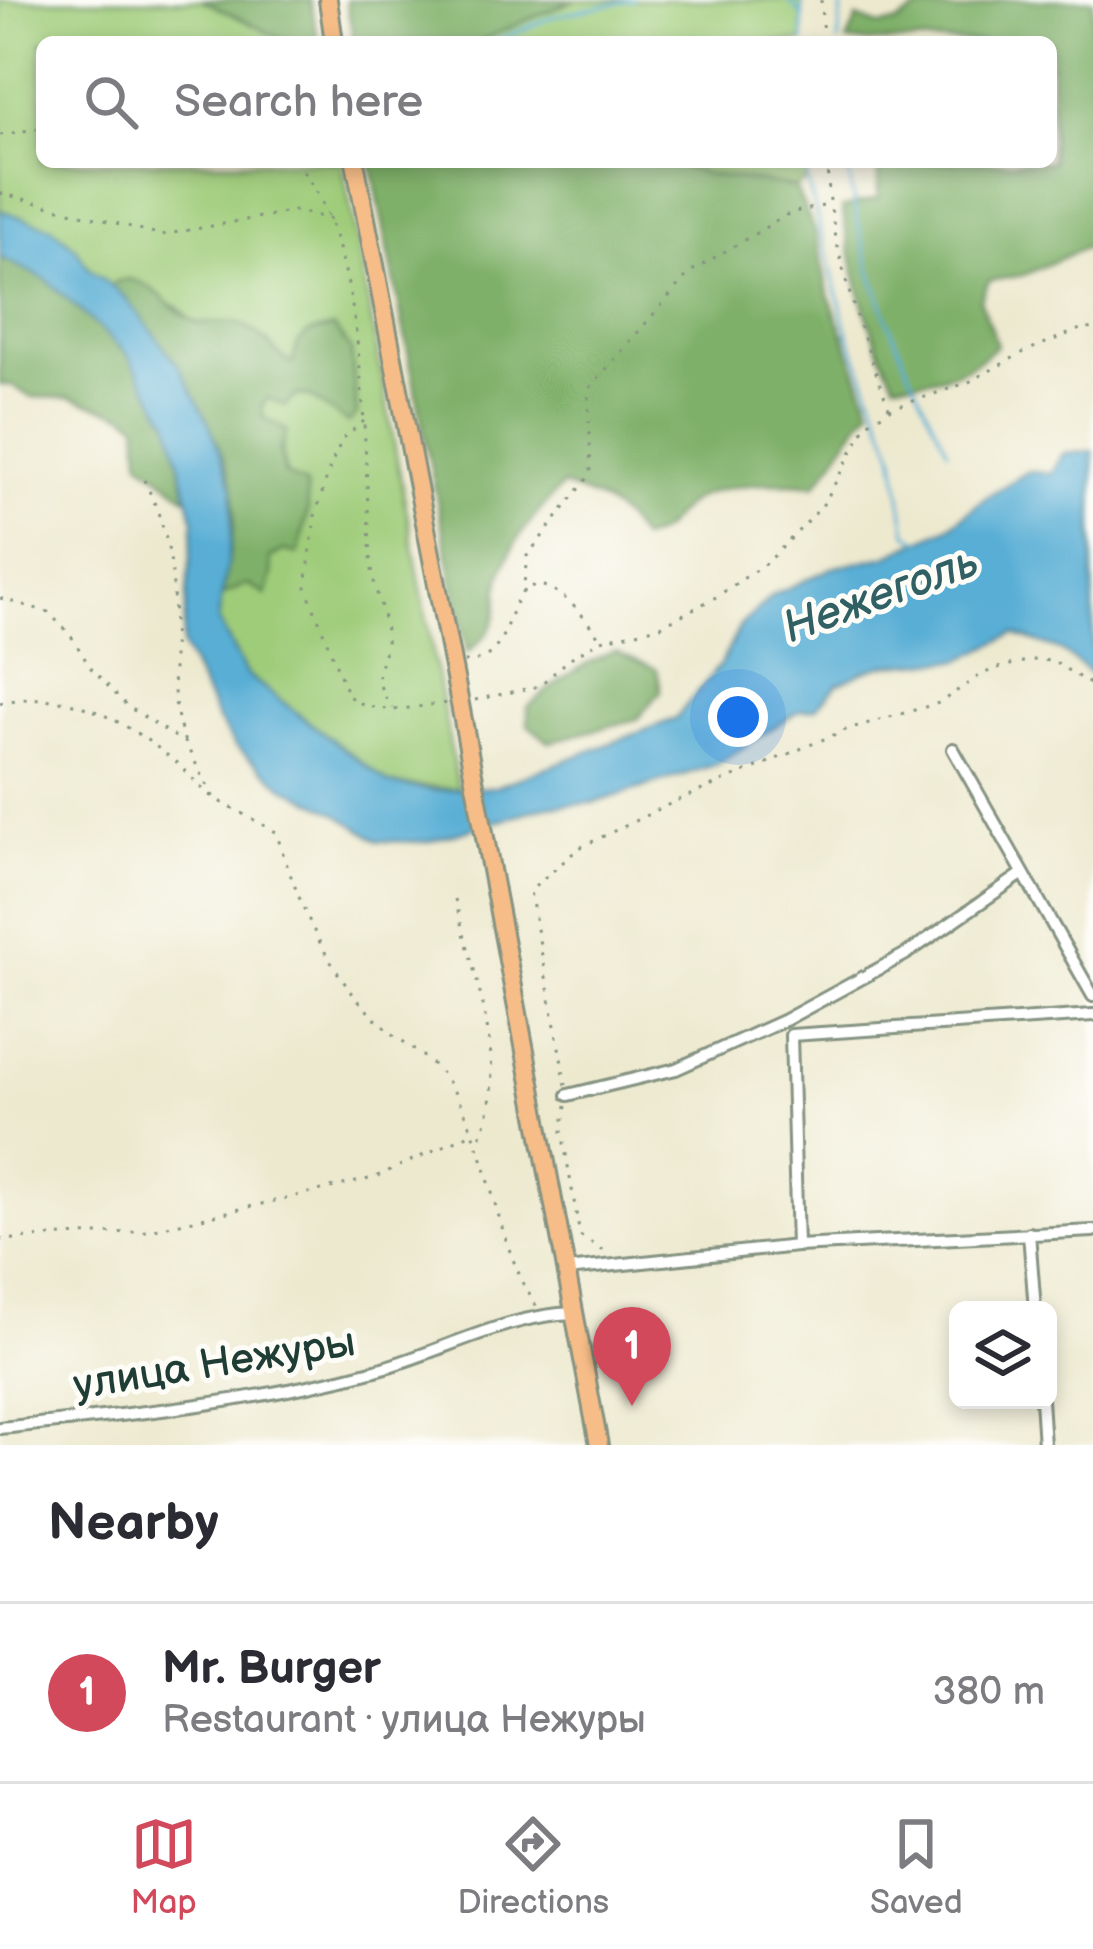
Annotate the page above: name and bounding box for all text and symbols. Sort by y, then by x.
search box [36,36,1057,168]
icon: search [78,69,144,135]
text: Search here [174,75,423,130]
water label: Нежеголь [776,535,986,656]
your location [708,687,768,747]
map controls [949,1301,1057,1409]
button: layers [949,1301,1057,1409]
pin: 1 [593,1307,671,1406]
street label: улица Нежуры [70,1317,359,1412]
text: Nearby [48,1493,219,1554]
text: Mr. Burger [162,1642,381,1697]
text: 1 [79,1669,95,1716]
text: 380 m [933,1669,1045,1716]
text: Restaurant · улица Нежуры [162,1697,646,1744]
tab: Map [130,1811,197,1923]
tab: Directions [457,1811,609,1923]
tab: Saved [870,1811,963,1923]

